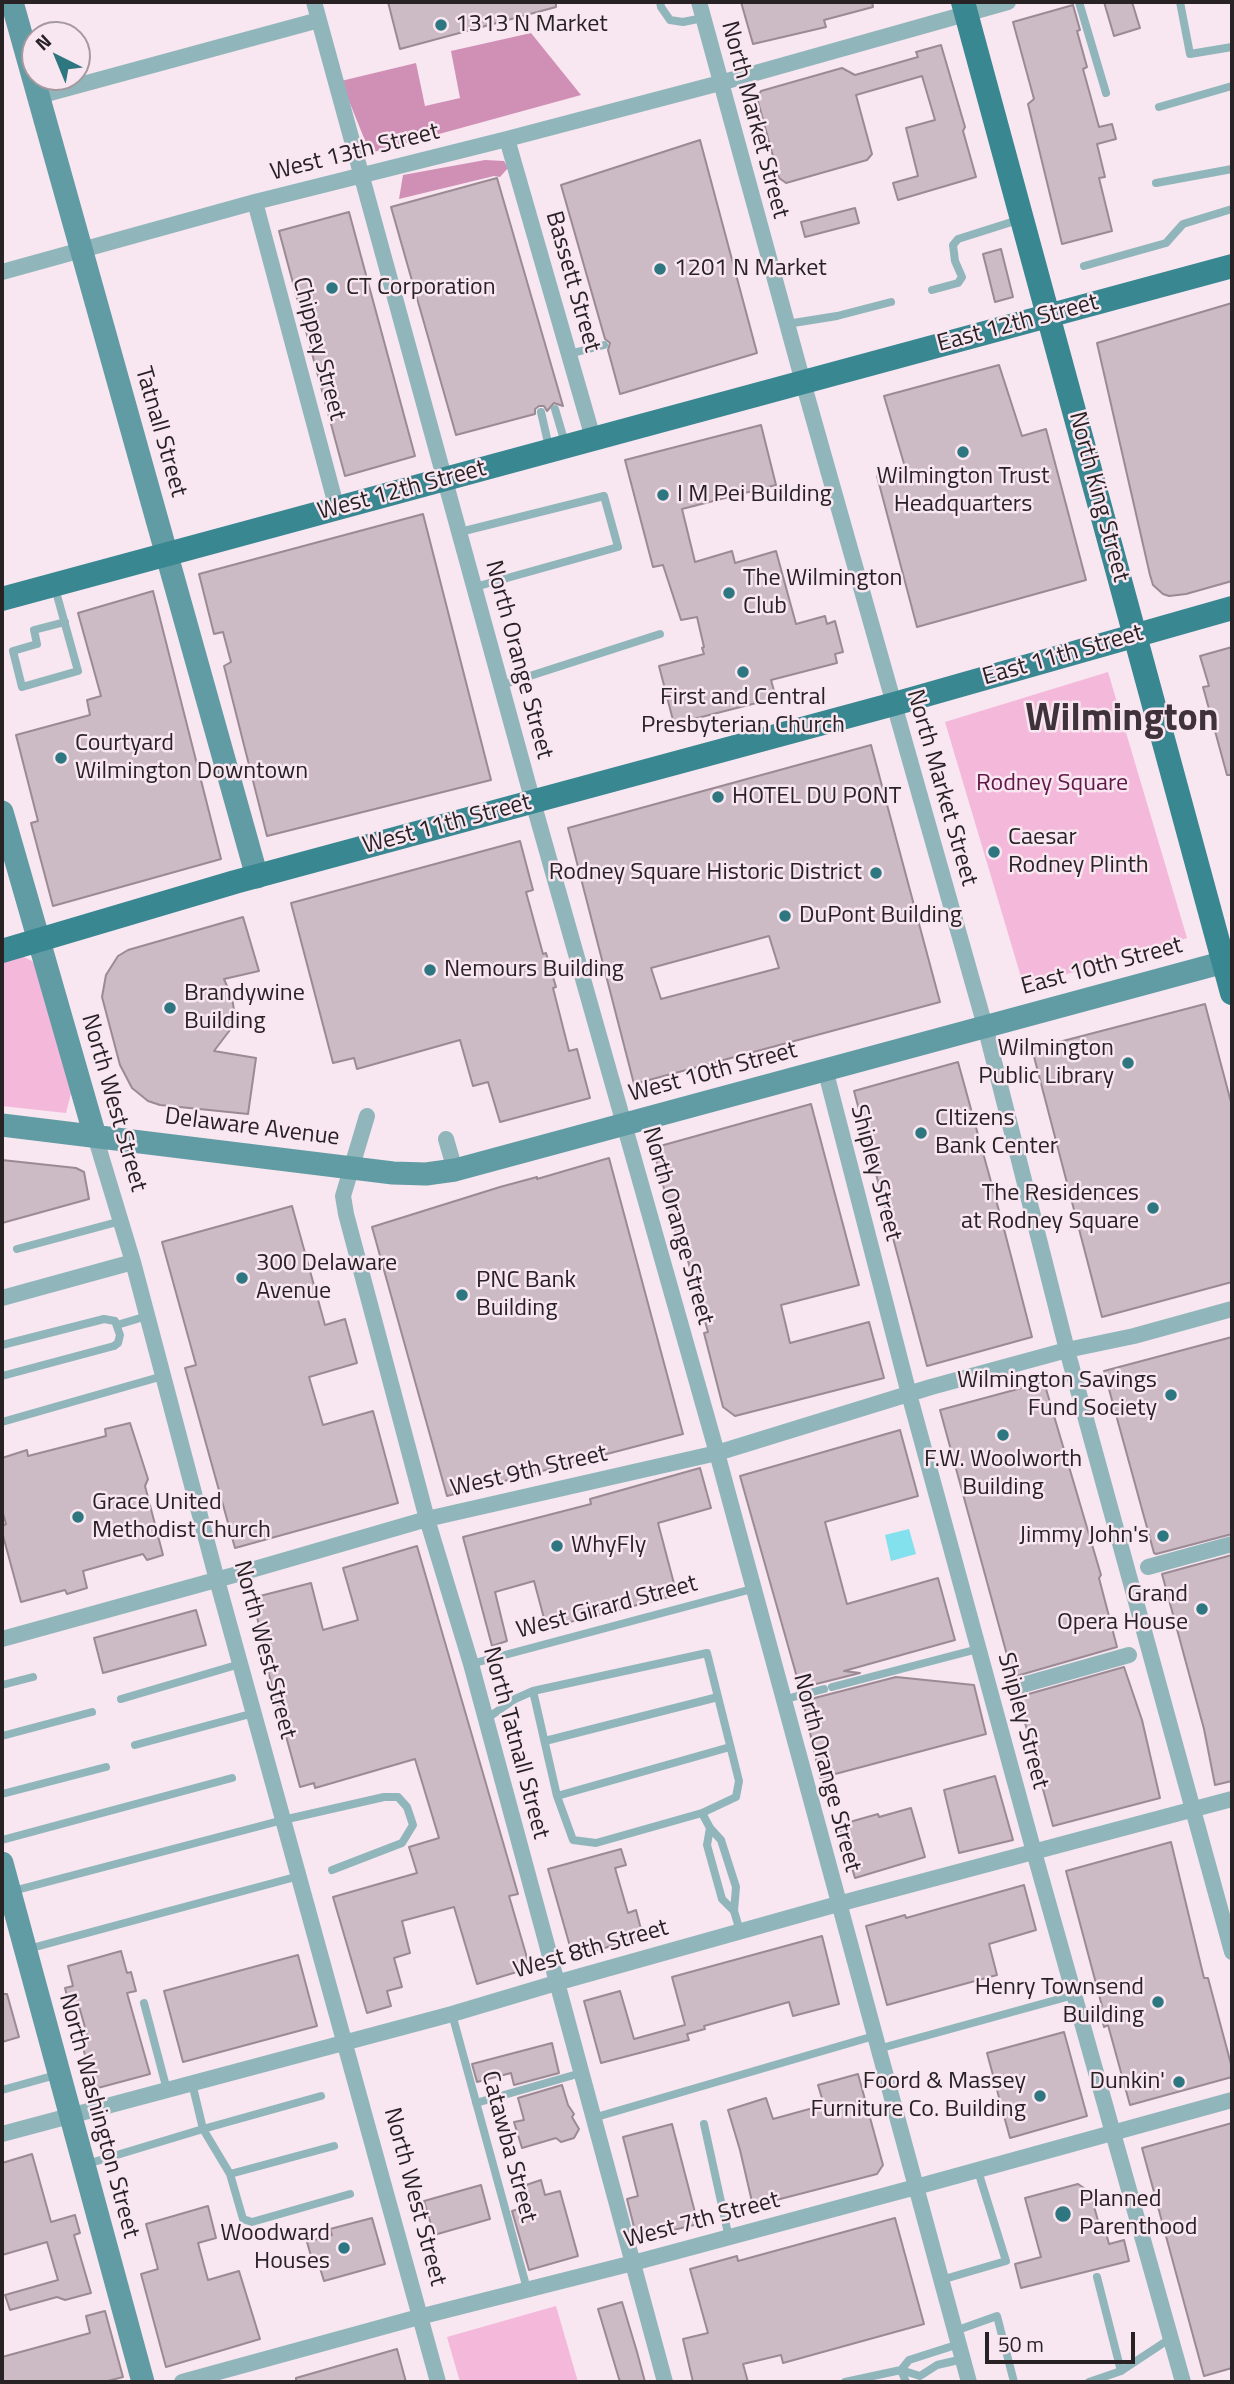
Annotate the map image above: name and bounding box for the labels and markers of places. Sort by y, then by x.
place label: 1313 N Market [455,11,608,39]
marker: 1313 N Market [433,17,449,33]
place label: 1201 N Market [674,255,827,283]
marker: 1201 N Market [652,261,668,277]
place label: CT Corporation [346,274,496,302]
marker: CT Corporation [324,280,340,296]
marker: Wilmington Trust Headquarters [955,444,971,460]
place label: Wilmington Trust Headquarters [876,463,1050,519]
place label: I M Pei Building [677,481,832,509]
marker: I M Pei Building [655,487,671,503]
place label: The Wilmington Club [743,565,903,621]
marker: The Wilmington Club [721,585,737,601]
marker: First and Central Presbyterian Church [735,664,751,680]
place label: First and Central Presbyterian Church [641,684,845,740]
place label: Courtyard Wilmington Downtown [75,730,308,786]
marker: Courtyard Wilmington Downtown [53,750,69,766]
place label: HOTEL DU PONT [732,783,901,811]
marker: HOTEL DU PONT [710,789,726,805]
place label: Caesar Rodney Plinth [1008,824,1149,880]
marker: Caesar Rodney Plinth [986,844,1002,860]
place label: Rodney Square Historic District [549,859,862,887]
marker: Rodney Square Historic District [868,865,884,881]
place label: DuPont Building [799,902,962,930]
marker: DuPont Building [777,908,793,924]
place label: Nemours Building [444,956,624,984]
marker: Nemours Building [422,962,438,978]
place label: Brandywine Building [184,980,305,1036]
marker: Brandywine Building [162,1000,178,1016]
place label: Wilmington Public Library [978,1035,1114,1091]
marker: Wilmington Public Library [1120,1055,1136,1071]
place label: CItizens Bank Center [935,1105,1058,1161]
marker: CItizens Bank Center [913,1125,929,1141]
place label: The Residences at Rodney Square [961,1180,1139,1236]
marker: The Residences at Rodney Square [1145,1200,1161,1216]
place label: 300 Delaware Avenue [256,1250,397,1306]
place label: PNC Bank Building [476,1267,576,1323]
marker: 300 Delaware Avenue [234,1270,250,1286]
marker: PNC Bank Building [454,1287,470,1303]
place label: Wilmington Savings Fund Society [957,1367,1157,1423]
marker: Wilmington Savings Fund Society [1163,1387,1179,1403]
marker: F.W. Woolworth Building [995,1427,1011,1443]
place label: F.W. Woolworth Building [924,1446,1082,1502]
place label: Grace United Methodist Church [92,1489,271,1545]
marker: Grace United Methodist Church [70,1509,86,1525]
place label: Jimmy John's [1019,1522,1149,1550]
marker: Jimmy John's [1155,1528,1171,1544]
place label: WhyFly [571,1532,646,1560]
marker: WhyFly [549,1538,565,1554]
place label: Grand Opera House [1057,1581,1188,1637]
marker: Grand Opera House [1194,1601,1210,1617]
place label: Henry Townsend Building [975,1974,1144,2030]
marker: Henry Townsend Building [1150,1994,1166,2010]
place label: Foord & Massey Furniture Co. Building [811,2068,1026,2124]
place label: Dunkin' [1090,2068,1165,2096]
marker: Dunkin' [1171,2074,1187,2090]
marker: Foord & Massey Furniture Co. Building [1032,2088,1048,2104]
place label: Planned Parenthood [1079,2186,1197,2242]
marker: Planned Parenthood [1053,2204,1073,2224]
place label: Woodward Houses [220,2220,330,2276]
marker: Woodward Houses [336,2240,352,2256]

